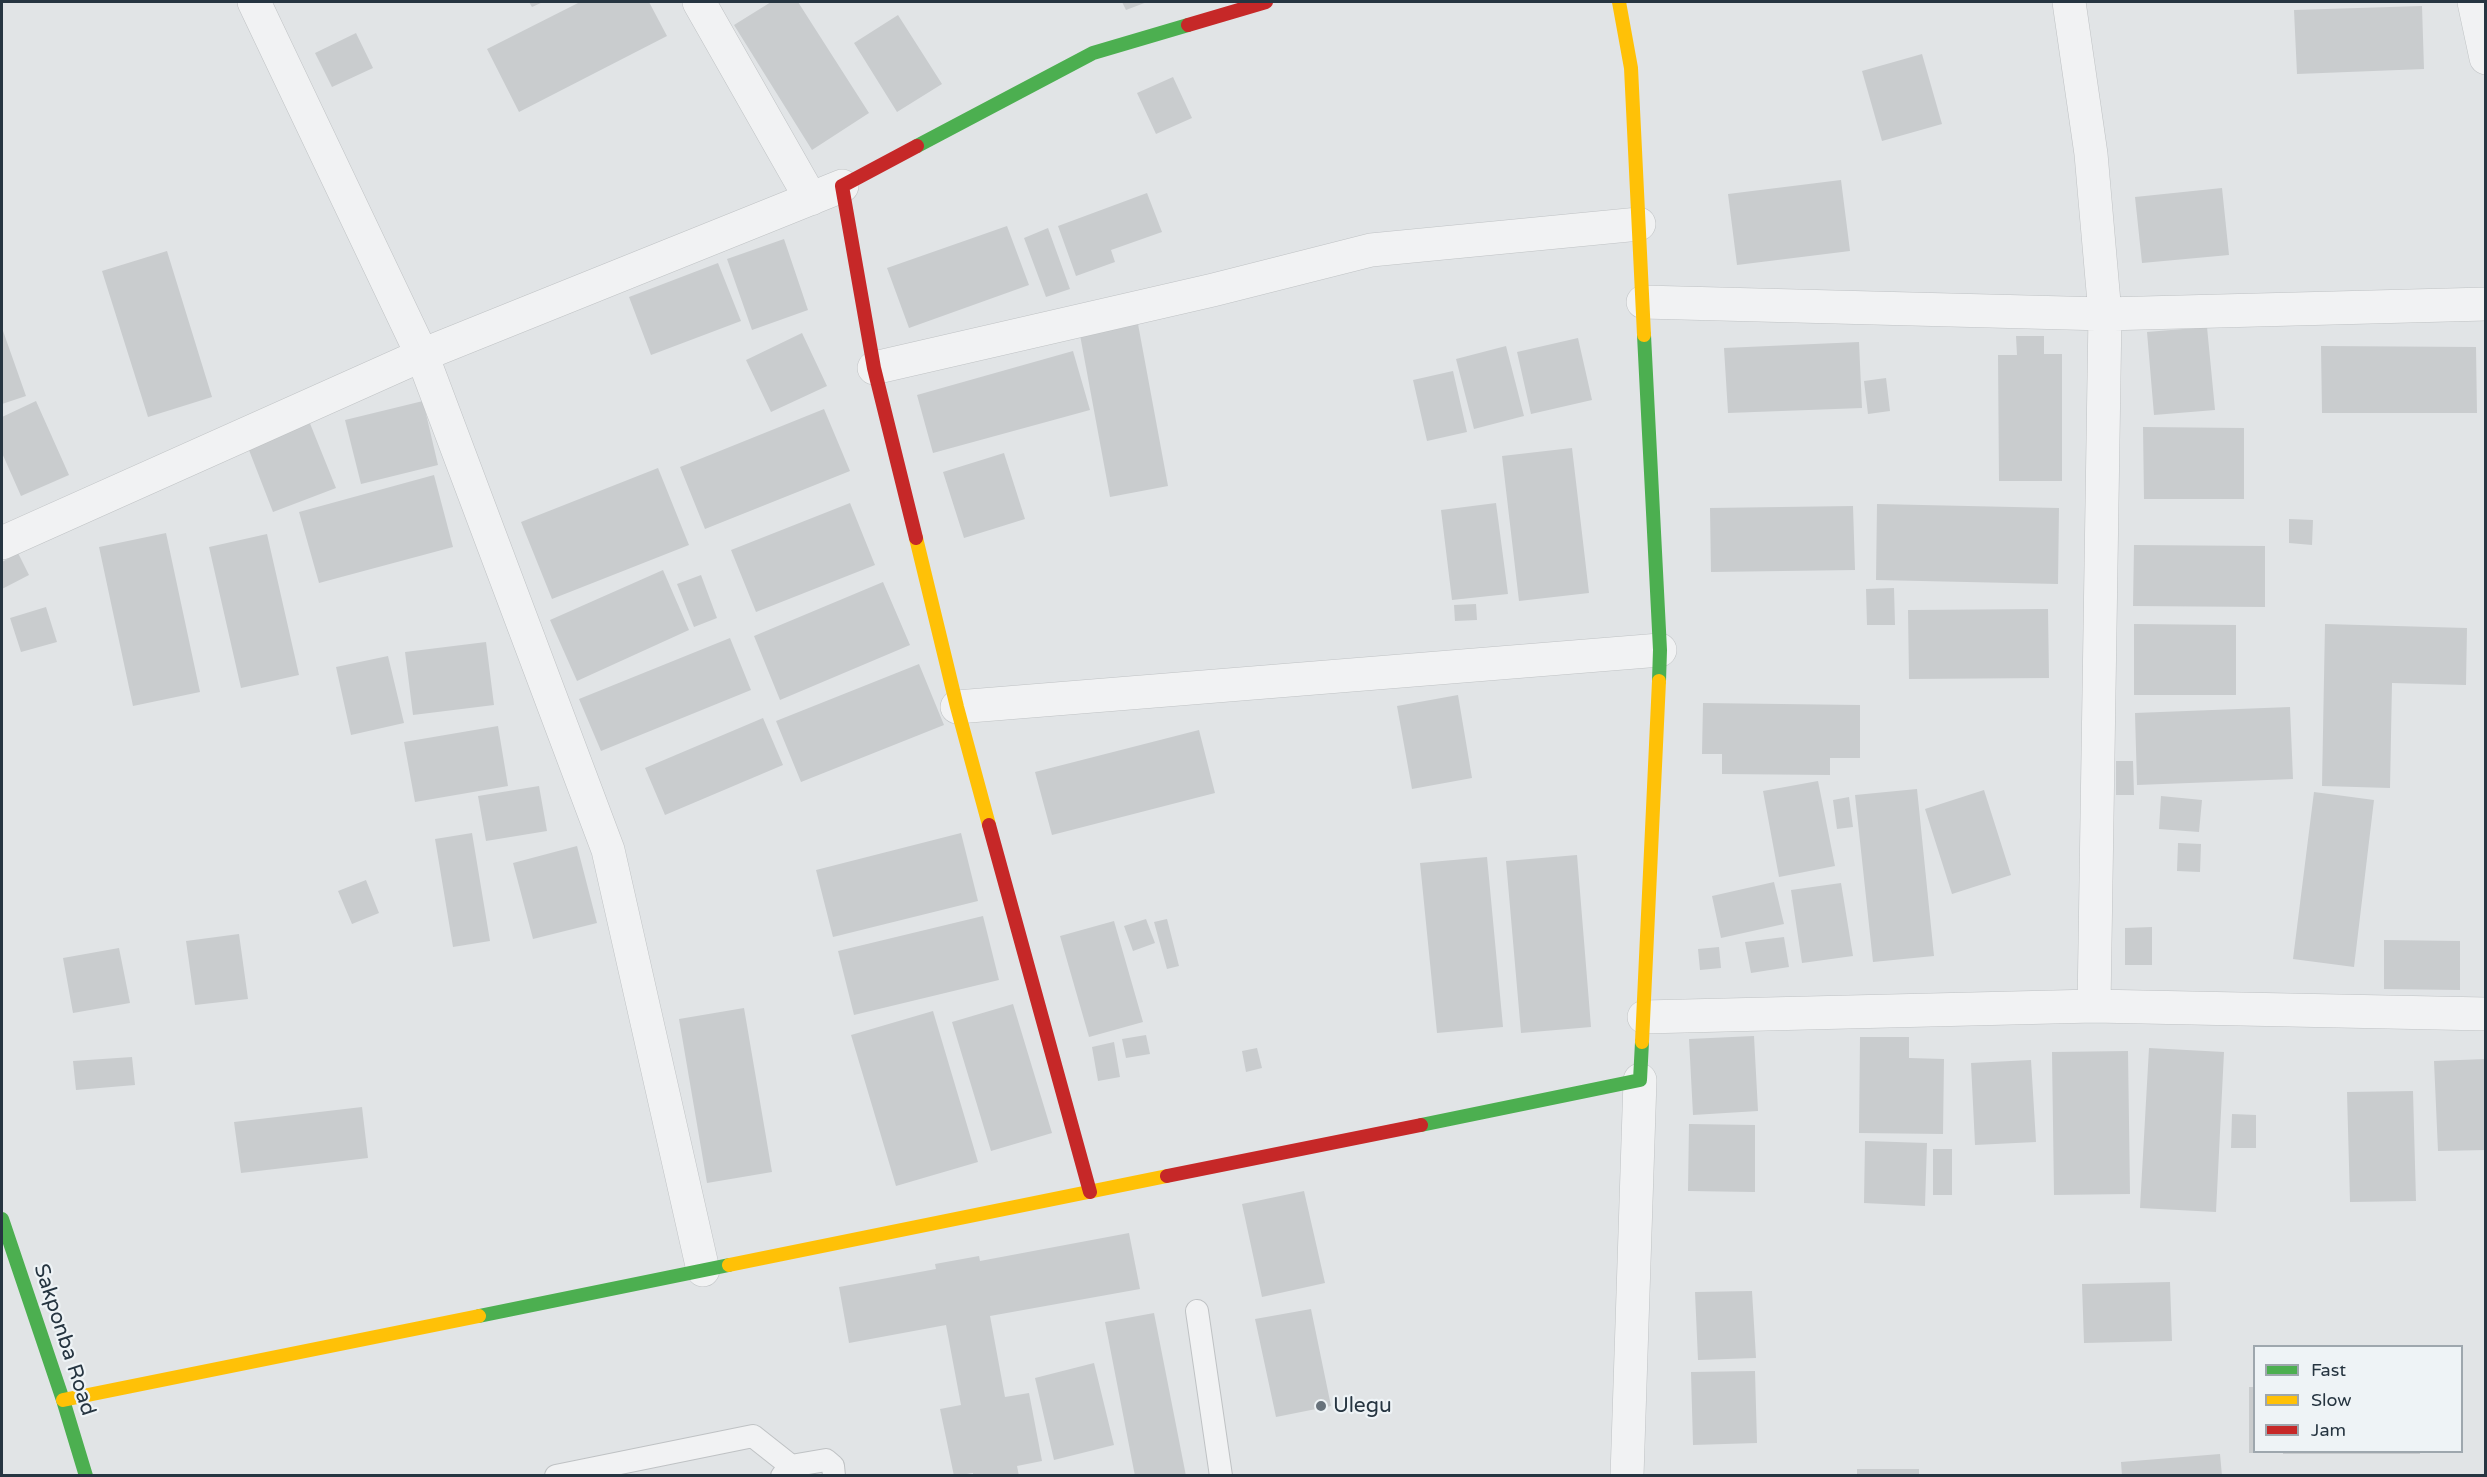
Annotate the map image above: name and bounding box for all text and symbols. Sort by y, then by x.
street label: Sakponba Road [28,1261,100,1419]
legend [2253,1345,2463,1453]
text: Fast [2311,1359,2346,1381]
text: Slow [2311,1389,2352,1411]
place label: Ulegu [1333,1393,1392,1419]
marker: Ulegu [1314,1399,1328,1413]
text: Jam [2311,1419,2346,1441]

